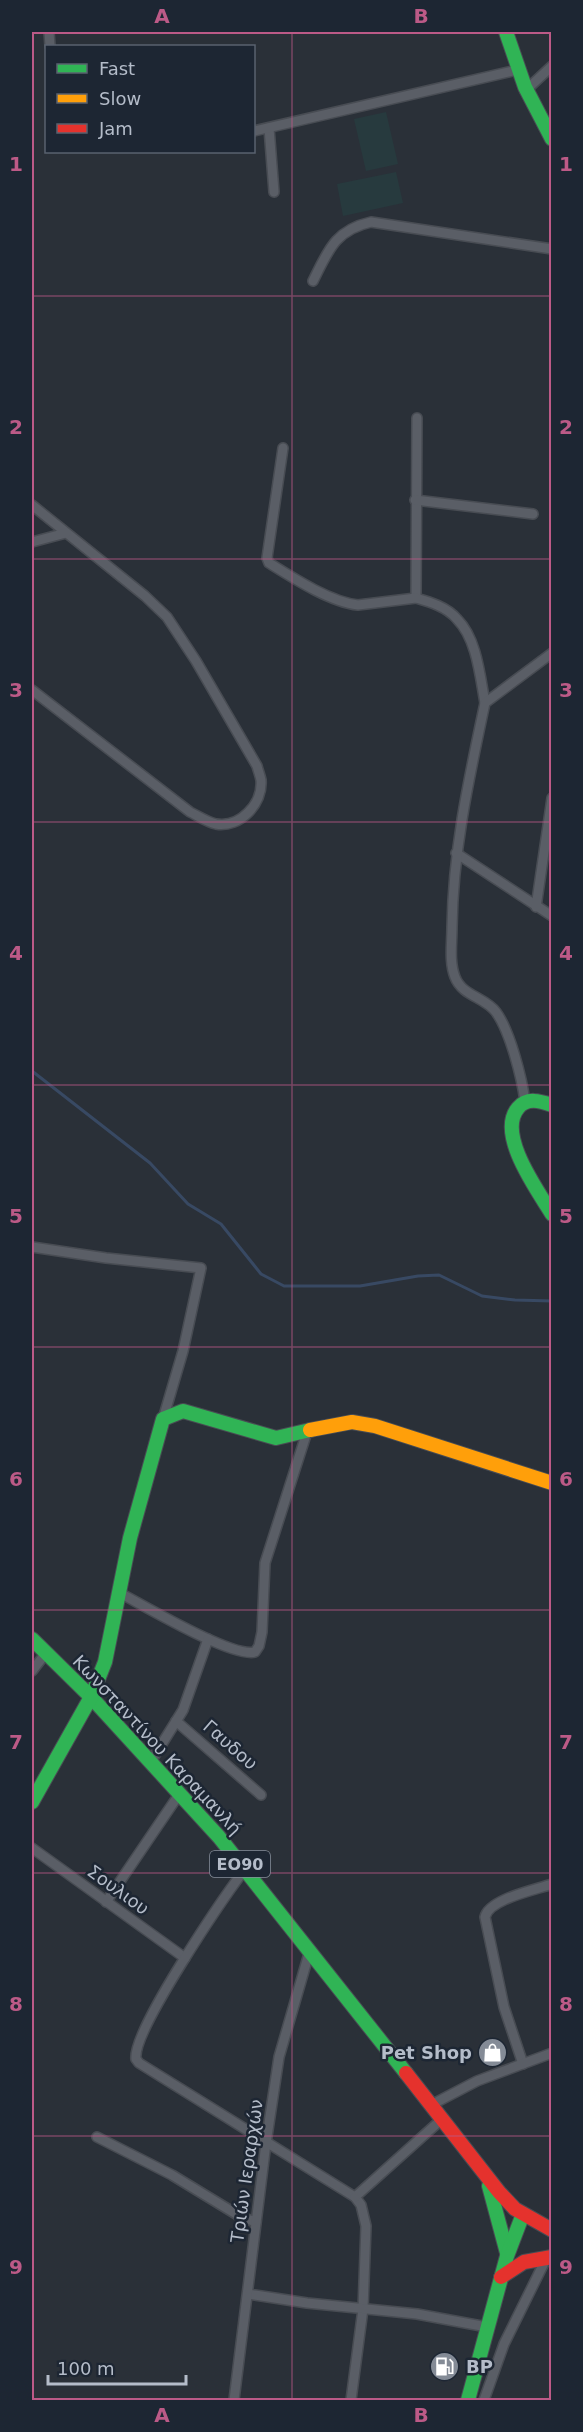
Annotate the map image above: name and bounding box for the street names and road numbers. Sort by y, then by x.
street label: Κωνσταντίνου Καραμανλή [69,1651,246,1839]
street label: Γαυδου [199,1715,262,1774]
road number: ΕΟ90 [210,1851,270,1877]
street label: Σουλιου [83,1860,153,1919]
street label: Τριών Ιεραρχών [226,2098,267,2245]

